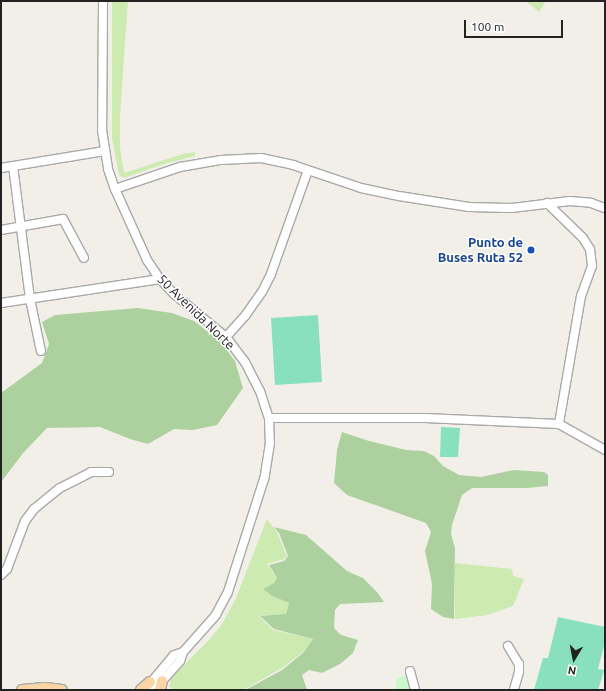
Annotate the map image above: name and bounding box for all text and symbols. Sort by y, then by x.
scale bar [466,12,565,38]
text: 100 m [471,20,504,33]
place label: Punto de Buses Ruta 52 [438,235,523,266]
marker: Punto de Buses Ruta 52 [526,245,536,255]
street label: 50 Avenida Norte [154,271,238,353]
north arrow [554,639,594,679]
text: N [567,664,577,677]

